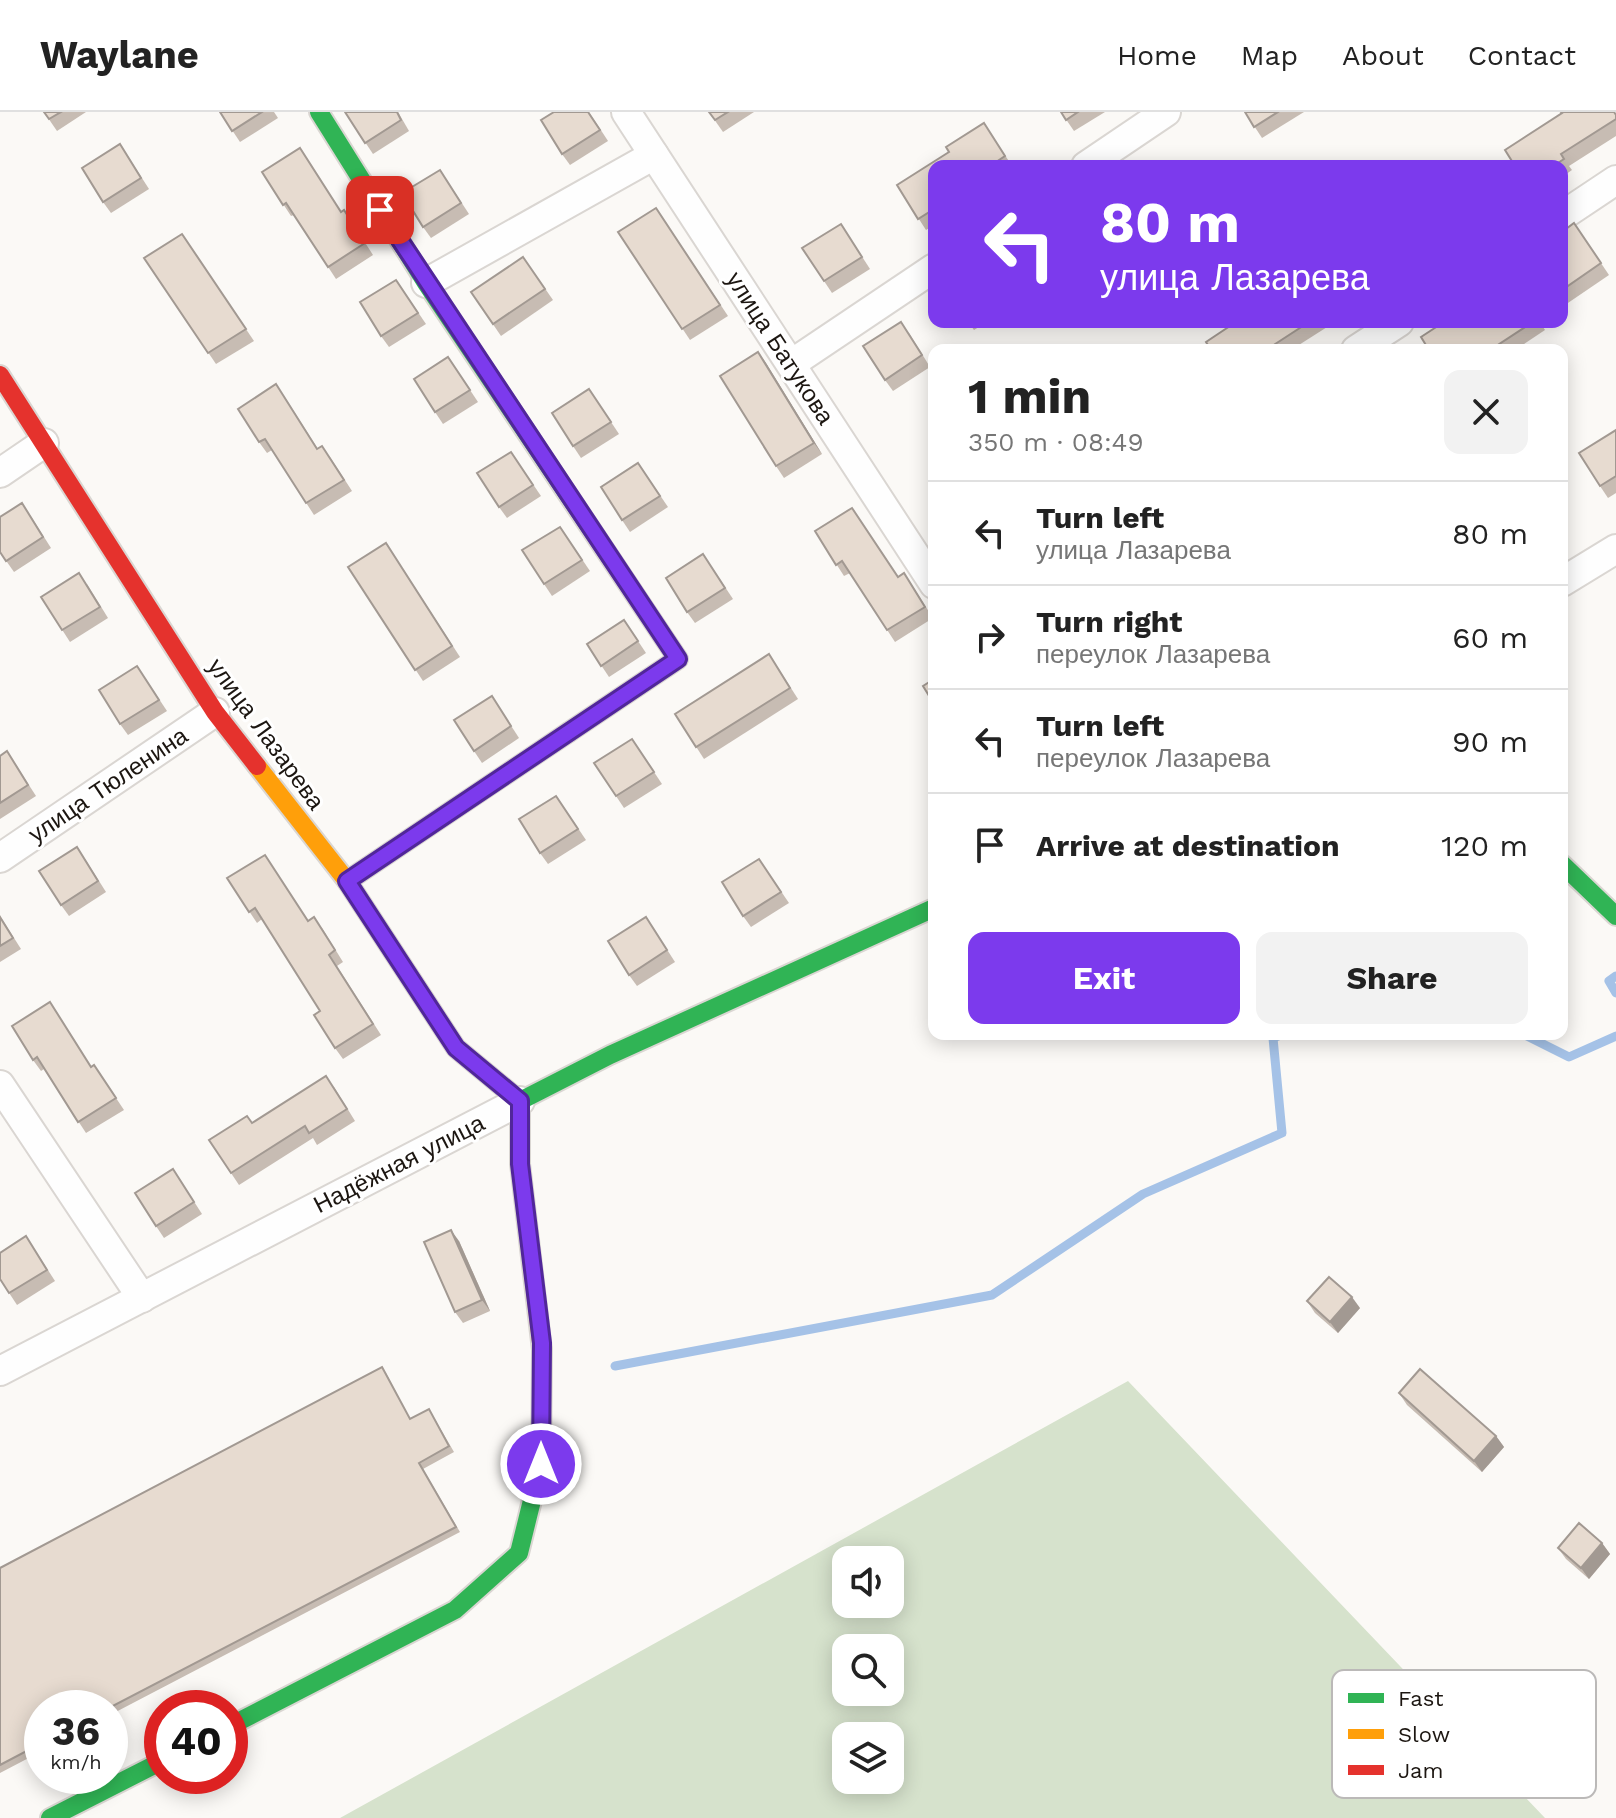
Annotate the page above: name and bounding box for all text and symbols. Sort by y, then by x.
text: Waylane [40,33,199,77]
text: Home [1117,39,1197,72]
text: Map [1241,39,1298,72]
text: About [1342,39,1424,72]
text: Contact [1468,39,1576,72]
pin [346,176,414,244]
icon: arrive [358,188,402,232]
text: 80 m [1100,190,1240,256]
icon: left [968,192,1072,296]
text: улица Лазарева [1100,257,1370,299]
street label: улица Батукова [720,267,840,430]
text: 1 min [968,368,1091,425]
button: close [1444,370,1528,454]
text: 350 m · 08:49 [968,427,1144,457]
text: Turn left [1036,500,1164,535]
icon: left [968,511,1012,555]
text: 80 m [1452,516,1528,551]
text: улица Лазарева [1036,535,1231,565]
text: Turn right [1036,604,1182,639]
icon: right [968,615,1012,659]
text: 60 m [1452,620,1528,655]
text: переулок Лазарева [1036,639,1270,669]
street label: улица Лазарева [202,653,331,816]
text: Turn left [1036,708,1164,743]
icon: left [968,719,1012,763]
street label: улица Тюленина [23,721,193,849]
text: 90 m [1452,724,1528,759]
text: переулок Лазарева [1036,743,1270,773]
icon: arrive [968,823,1012,867]
text: Arrive at destination [1036,828,1340,863]
text: 120 m [1441,828,1528,863]
button: Exit [968,932,1240,1024]
button: Share [1256,932,1528,1024]
street label: Надёжная улица [309,1109,490,1219]
position arrow [499,1422,583,1506]
map controls [832,1546,904,1794]
button: sound [832,1546,904,1618]
button: search [832,1634,904,1706]
legend [1332,1670,1596,1798]
text: Fast [1398,1686,1444,1711]
speed limit sign: 40 [144,1690,248,1794]
text: 36 [52,1708,100,1755]
button: layers [832,1722,904,1794]
text: Slow [1398,1722,1450,1747]
text: km/h [50,1750,102,1774]
text: Jam [1398,1758,1443,1783]

